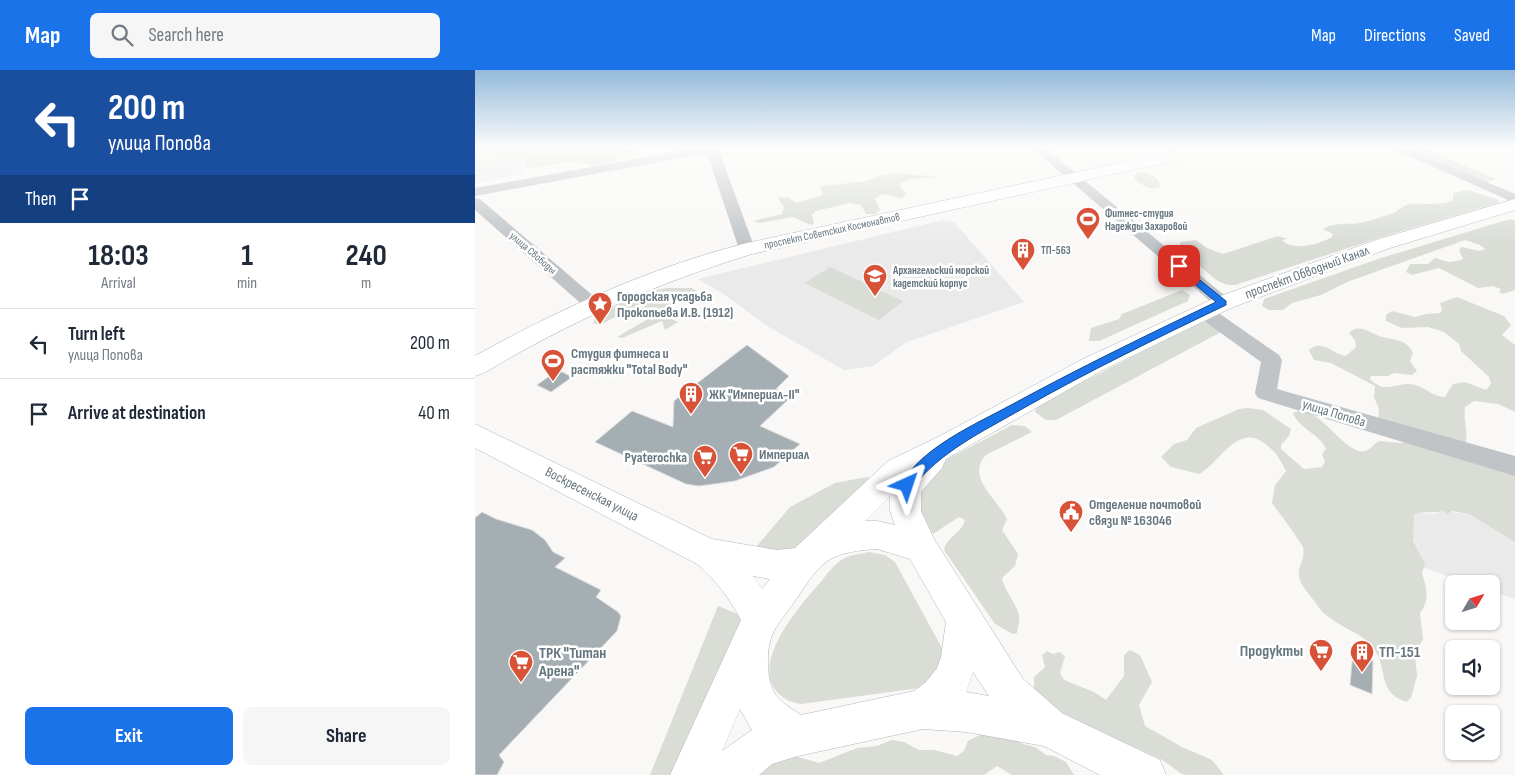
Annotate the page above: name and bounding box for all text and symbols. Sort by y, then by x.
search box [90,13,440,58]
text: Map [25,21,60,50]
icon: search [108,21,136,49]
text: Search here [148,24,224,47]
text: Map [1311,25,1336,46]
text: Directions [1364,25,1426,46]
text: Saved [1454,25,1490,46]
text: 200 m [108,87,185,130]
icon: left [25,90,90,155]
text: улица Попова [108,130,211,157]
icon: arrive [66,185,94,213]
text: Then [25,188,56,211]
sports icon: Фитнес-студия Надежды Захаровой [1075,206,1101,240]
place label: Фитнес-студия Надежды Захаровой [1105,207,1188,233]
street label: проспект Советских Космонавтов [763,210,901,252]
street label: улица Свободы [507,229,559,277]
building icon: ТП-563 [1010,237,1036,271]
text: 18:03 [88,238,149,274]
text: 1 [241,238,253,274]
text: 240 [345,238,387,274]
street label: проспект Обводный Канал [1242,242,1372,302]
place label: ТП-563 [1041,244,1071,257]
pin [1158,245,1200,287]
icon: arrive [1165,252,1193,280]
school or university icon: Архангельский морской кадетский корпус [862,263,888,297]
place label: Архангельский морской кадетский корпус [892,264,989,290]
text: Arrival [101,274,136,293]
text: min [237,274,257,293]
text: m [361,274,371,293]
place label: Городская усадьба Прокопьева И.В. (1912) [617,288,733,321]
place icon: Городская усадьба Прокопьева И.В. (1912) [587,291,613,325]
text: Turn left [68,323,125,346]
icon: left [25,330,53,358]
text: 200 m [410,332,450,355]
place label: Студия фитнеса и растяжки "Total Body" [571,345,688,378]
text: улица Попова [68,346,143,365]
sports icon: Студия фитнеса и растяжки "Total Body" [540,348,566,382]
building icon: ЖК "Империал-II" [678,381,704,415]
place label: ЖК "Империал-II" [709,386,800,403]
street label: улица Попова [1300,395,1368,431]
icon: arrive [25,400,53,428]
text: Arrive at destination [68,402,206,425]
text: 40 m [418,402,450,425]
supermarket icon: Империал [728,441,754,475]
supermarket icon: Pyaterochka [692,444,718,478]
place label: Империал [759,446,810,463]
place label: Pyaterochka [625,449,687,466]
position arrow [880,458,932,510]
street label: Воскресенская улица [542,463,642,525]
place label: Отделение почтовой связи № 163046 [1089,496,1201,529]
public building icon: Отделение почтовой связи № 163046 [1058,499,1084,533]
north arrow [1445,575,1500,630]
map controls [1445,575,1500,760]
supermarket icon: Продукты [1308,638,1334,672]
building icon: ТП-151 [1349,639,1375,673]
button: sound [1445,640,1500,695]
place label: Продукты [1240,642,1303,661]
place label: ТП-151 [1379,643,1421,662]
place label: ТРК "Титан Арена" [538,644,606,681]
supermarket icon: ТРК "Титан Арена" [508,649,534,683]
button: layers [1445,705,1500,760]
button: Exit [25,707,233,765]
button: Share [243,707,450,765]

